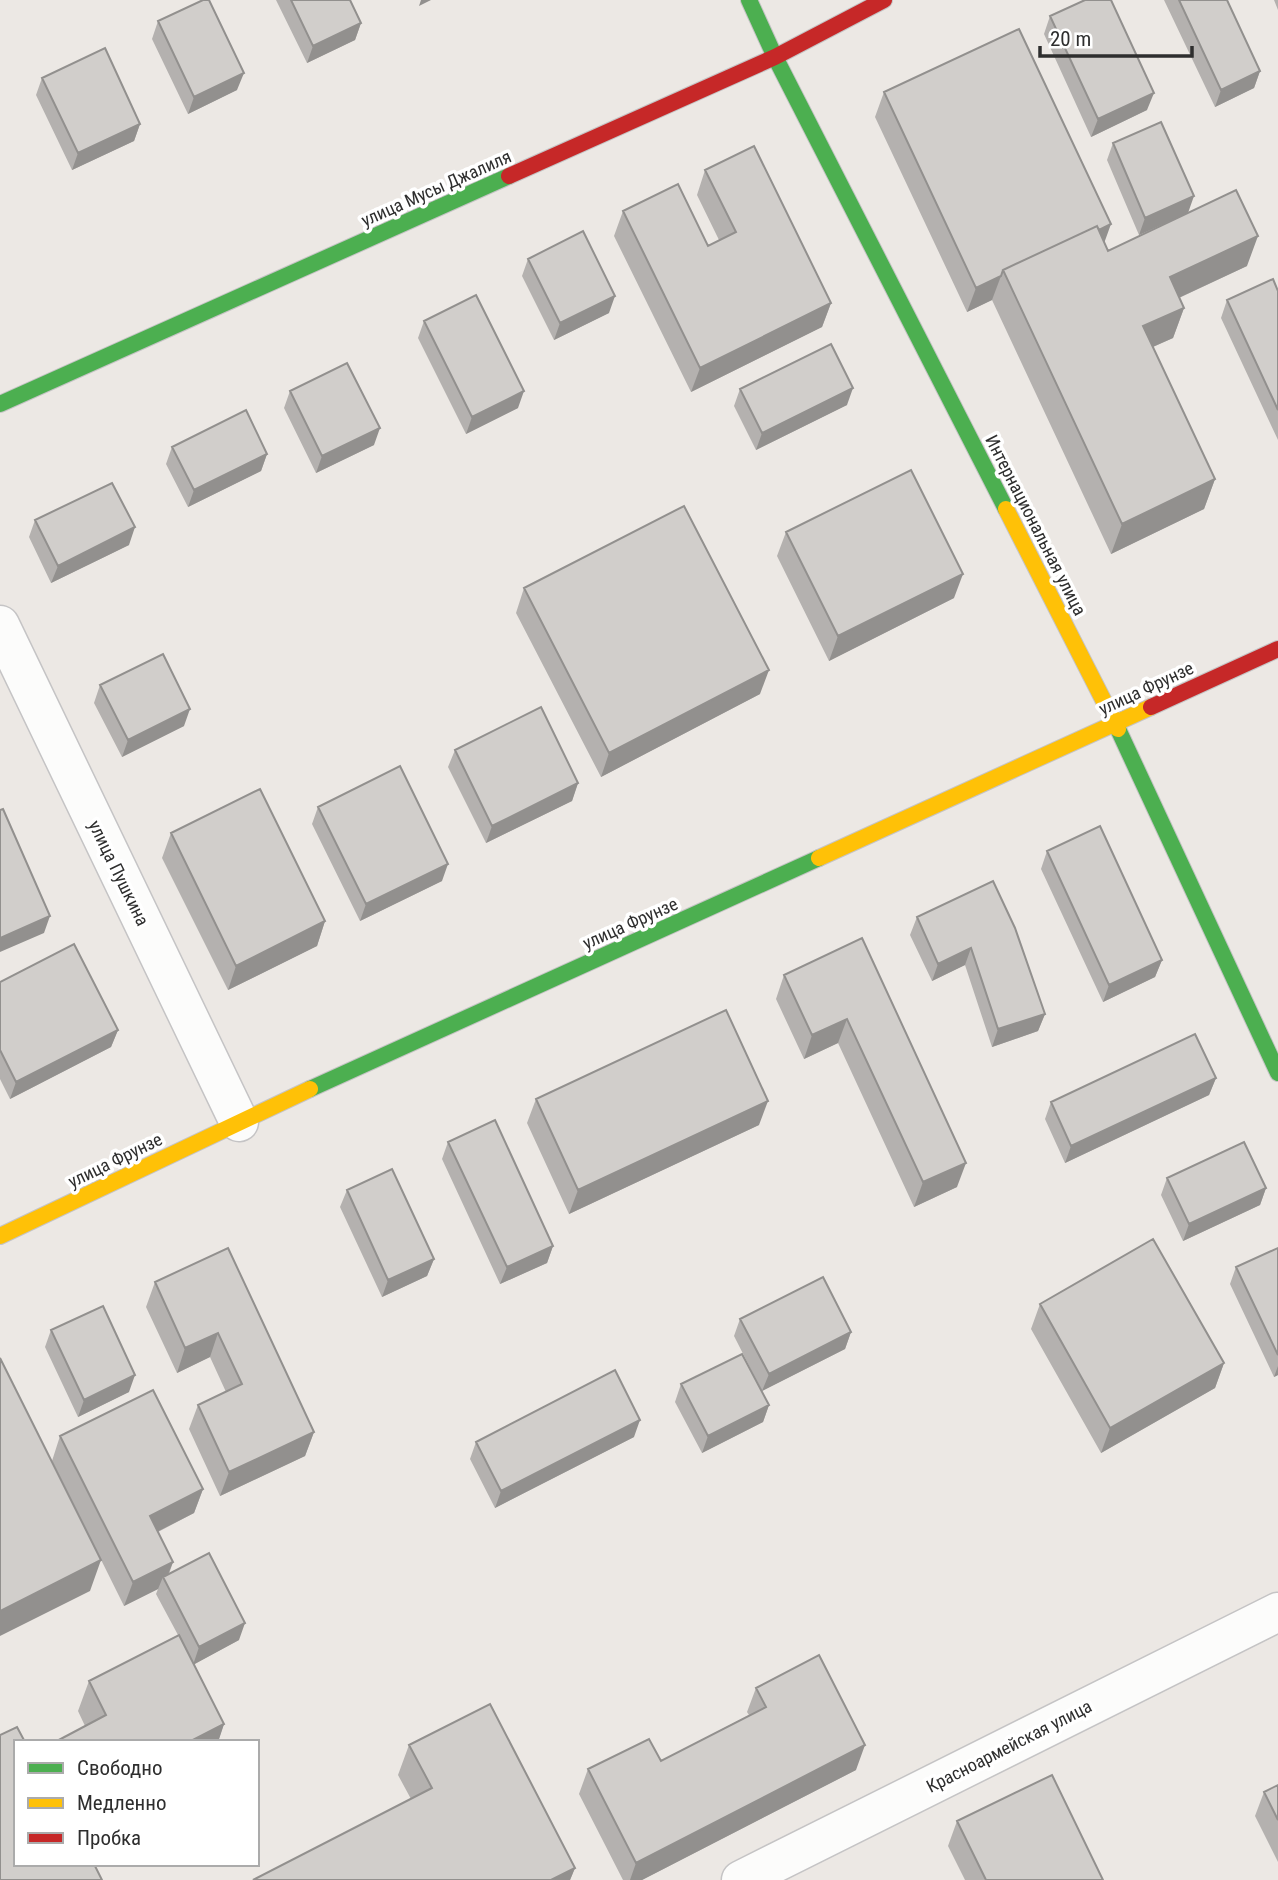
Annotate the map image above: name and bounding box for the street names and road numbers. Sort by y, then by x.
street label: улица Мусы Джалиля [358,145,514,231]
street label: Интернациональная улица [981,431,1091,619]
street label: улица Фрунзе [1095,657,1197,719]
street label: улица Пушкина [84,817,154,929]
street label: улица Фрунзе [579,893,681,953]
street label: улица Фрунзе [65,1128,165,1192]
street label: Красноармейская улица [923,1695,1095,1797]

